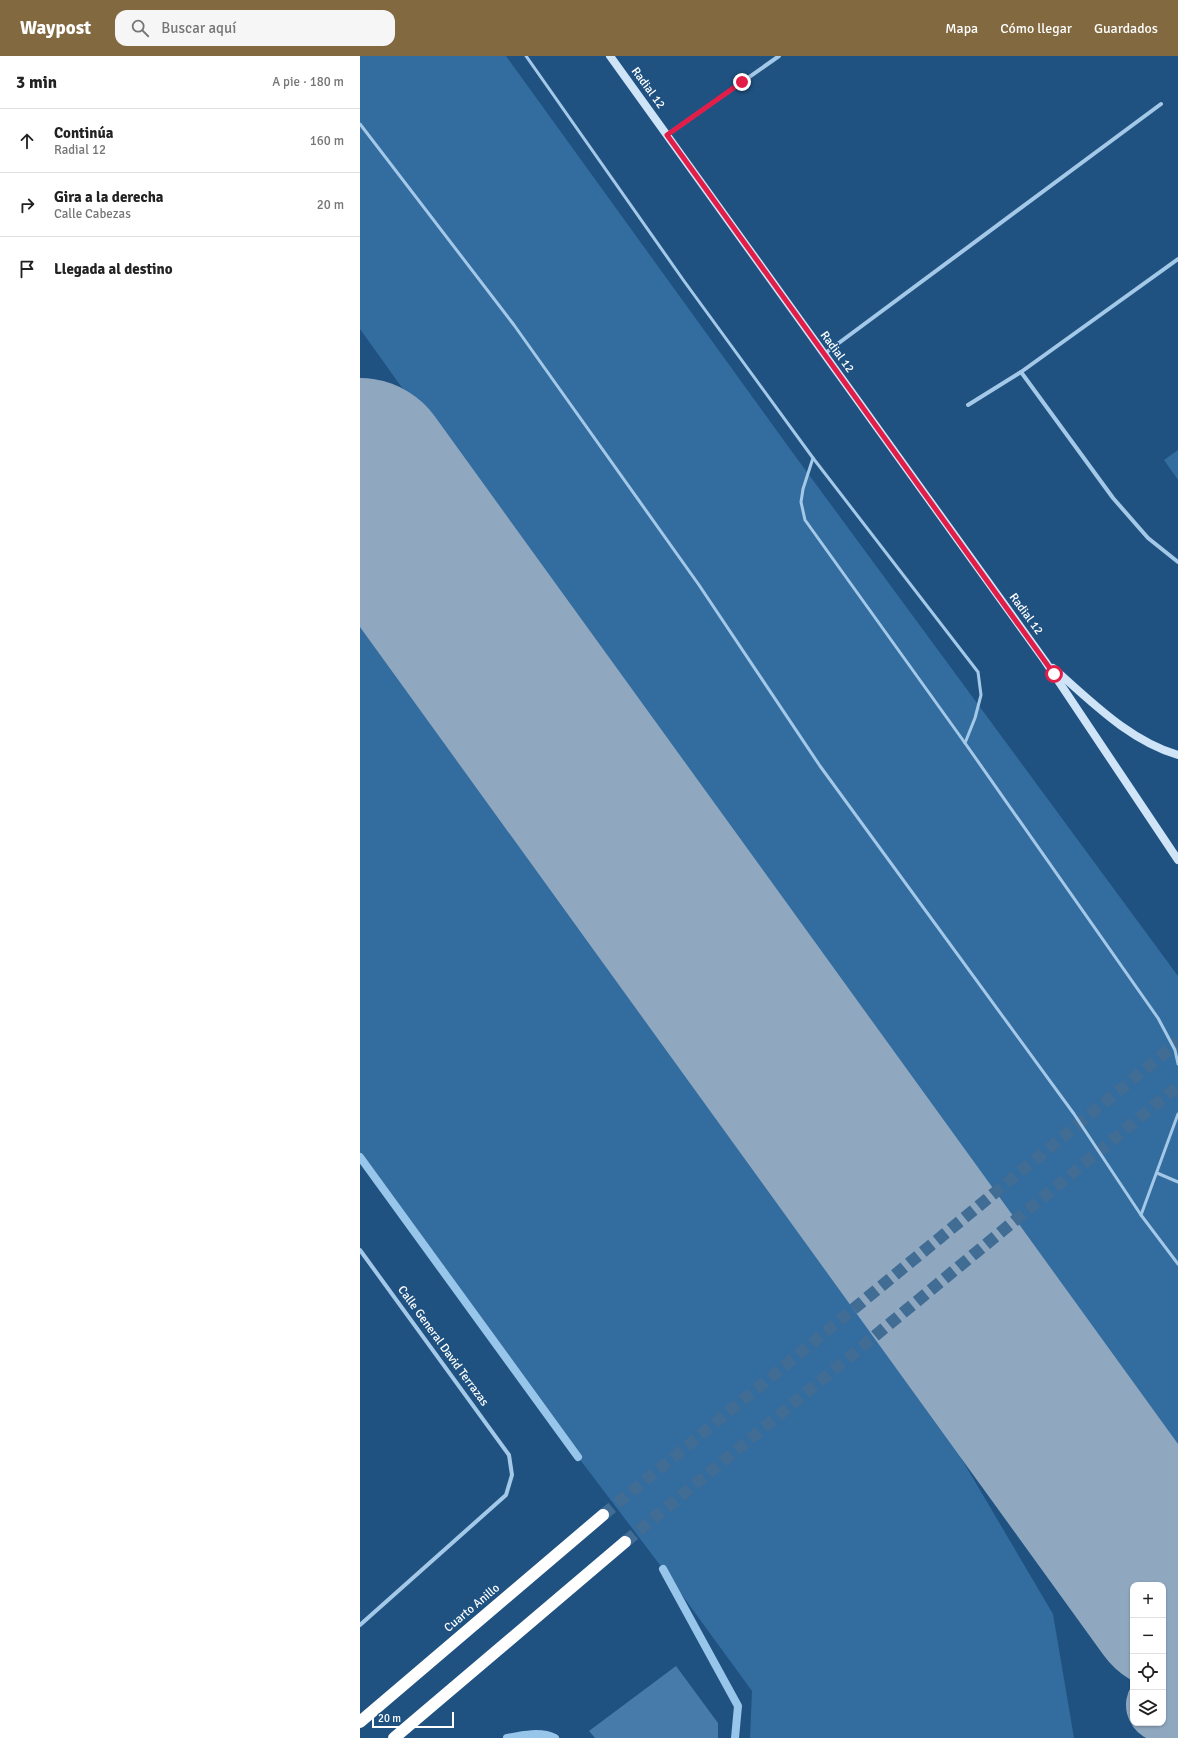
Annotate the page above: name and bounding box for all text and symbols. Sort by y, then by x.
search box [115,10,395,46]
text: Waypost [20,16,91,40]
icon: search [129,17,151,39]
text: Buscar aquí [161,19,236,37]
text: Mapa [945,20,978,37]
text: Cómo llegar [1000,20,1072,37]
text: Guardados [1094,20,1158,37]
street label: Radial 12 [628,64,668,112]
text: 3 min [16,72,57,93]
route end [733,73,751,91]
text: A pie · 180 m [272,74,344,90]
text: Continúa [54,124,113,142]
icon: ahead [16,130,38,152]
text: 160 m [310,133,344,149]
text: Radial 12 [54,142,106,158]
text: Gira a la derecha [54,188,164,206]
icon: right [16,194,38,216]
text: 20 m [317,197,344,213]
text: Calle Cabezas [54,206,131,222]
icon: arrive [16,258,38,280]
text: Llegada al destino [54,260,173,278]
street label: Radial 12 [817,328,857,376]
street label: Radial 12 [1006,590,1046,638]
route start [1045,665,1063,683]
street label: Calle General David Terrazas [394,1283,492,1409]
street label: Cuarto Anillo [441,1581,503,1635]
map controls [1130,1582,1166,1726]
button: + [1130,1582,1166,1618]
button: − [1130,1618,1166,1654]
button: locate [1130,1654,1166,1690]
button: layers [1130,1690,1166,1726]
scale bar [372,1710,454,1729]
text: 20 m [378,1712,401,1725]

